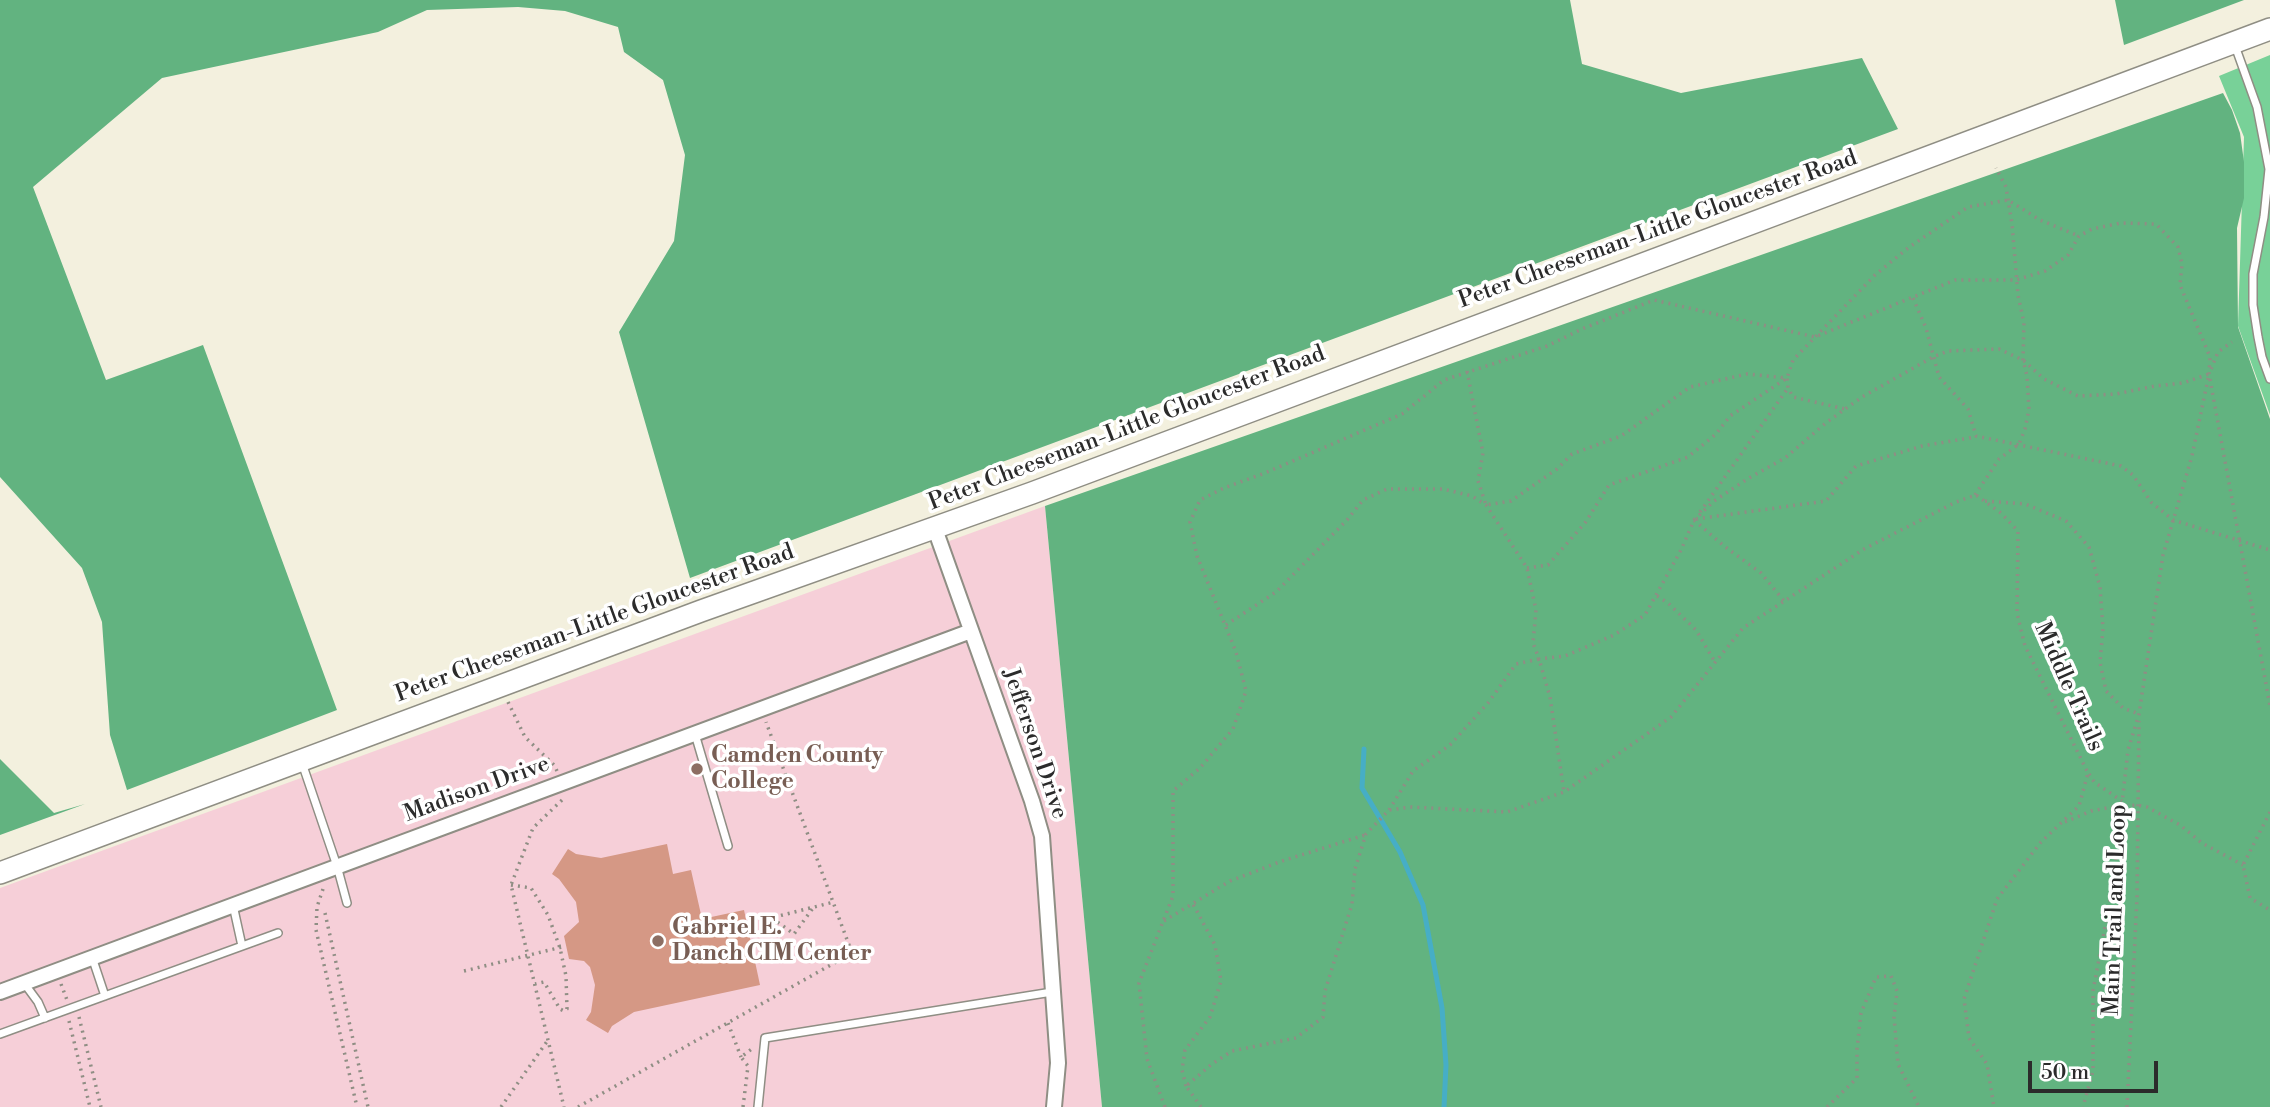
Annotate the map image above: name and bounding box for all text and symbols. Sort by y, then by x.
street label: Peter Cheeseman-Little Gloucester Road [1455,145,1861,315]
street label: Peter Cheeseman-Little Gloucester Road [925,340,1329,518]
street label: Peter Cheeseman-Little Gloucester Road [392,539,798,709]
street label: Middle Trails [2027,618,2109,756]
street label: Jefferson Drive [995,665,1073,823]
place label: Camden County College [711,742,883,796]
street label: Madison Drive [401,751,553,829]
marker: Camden County College [689,761,705,777]
street label: Main Trail and Loop [2099,804,2133,1016]
place label: Gabriel E. Danch CIM Center [672,914,872,968]
marker: Gabriel E. Danch CIM Center [650,933,666,949]
scale bar [2032,1048,2162,1092]
text: 50 m [2041,1060,2089,1086]

